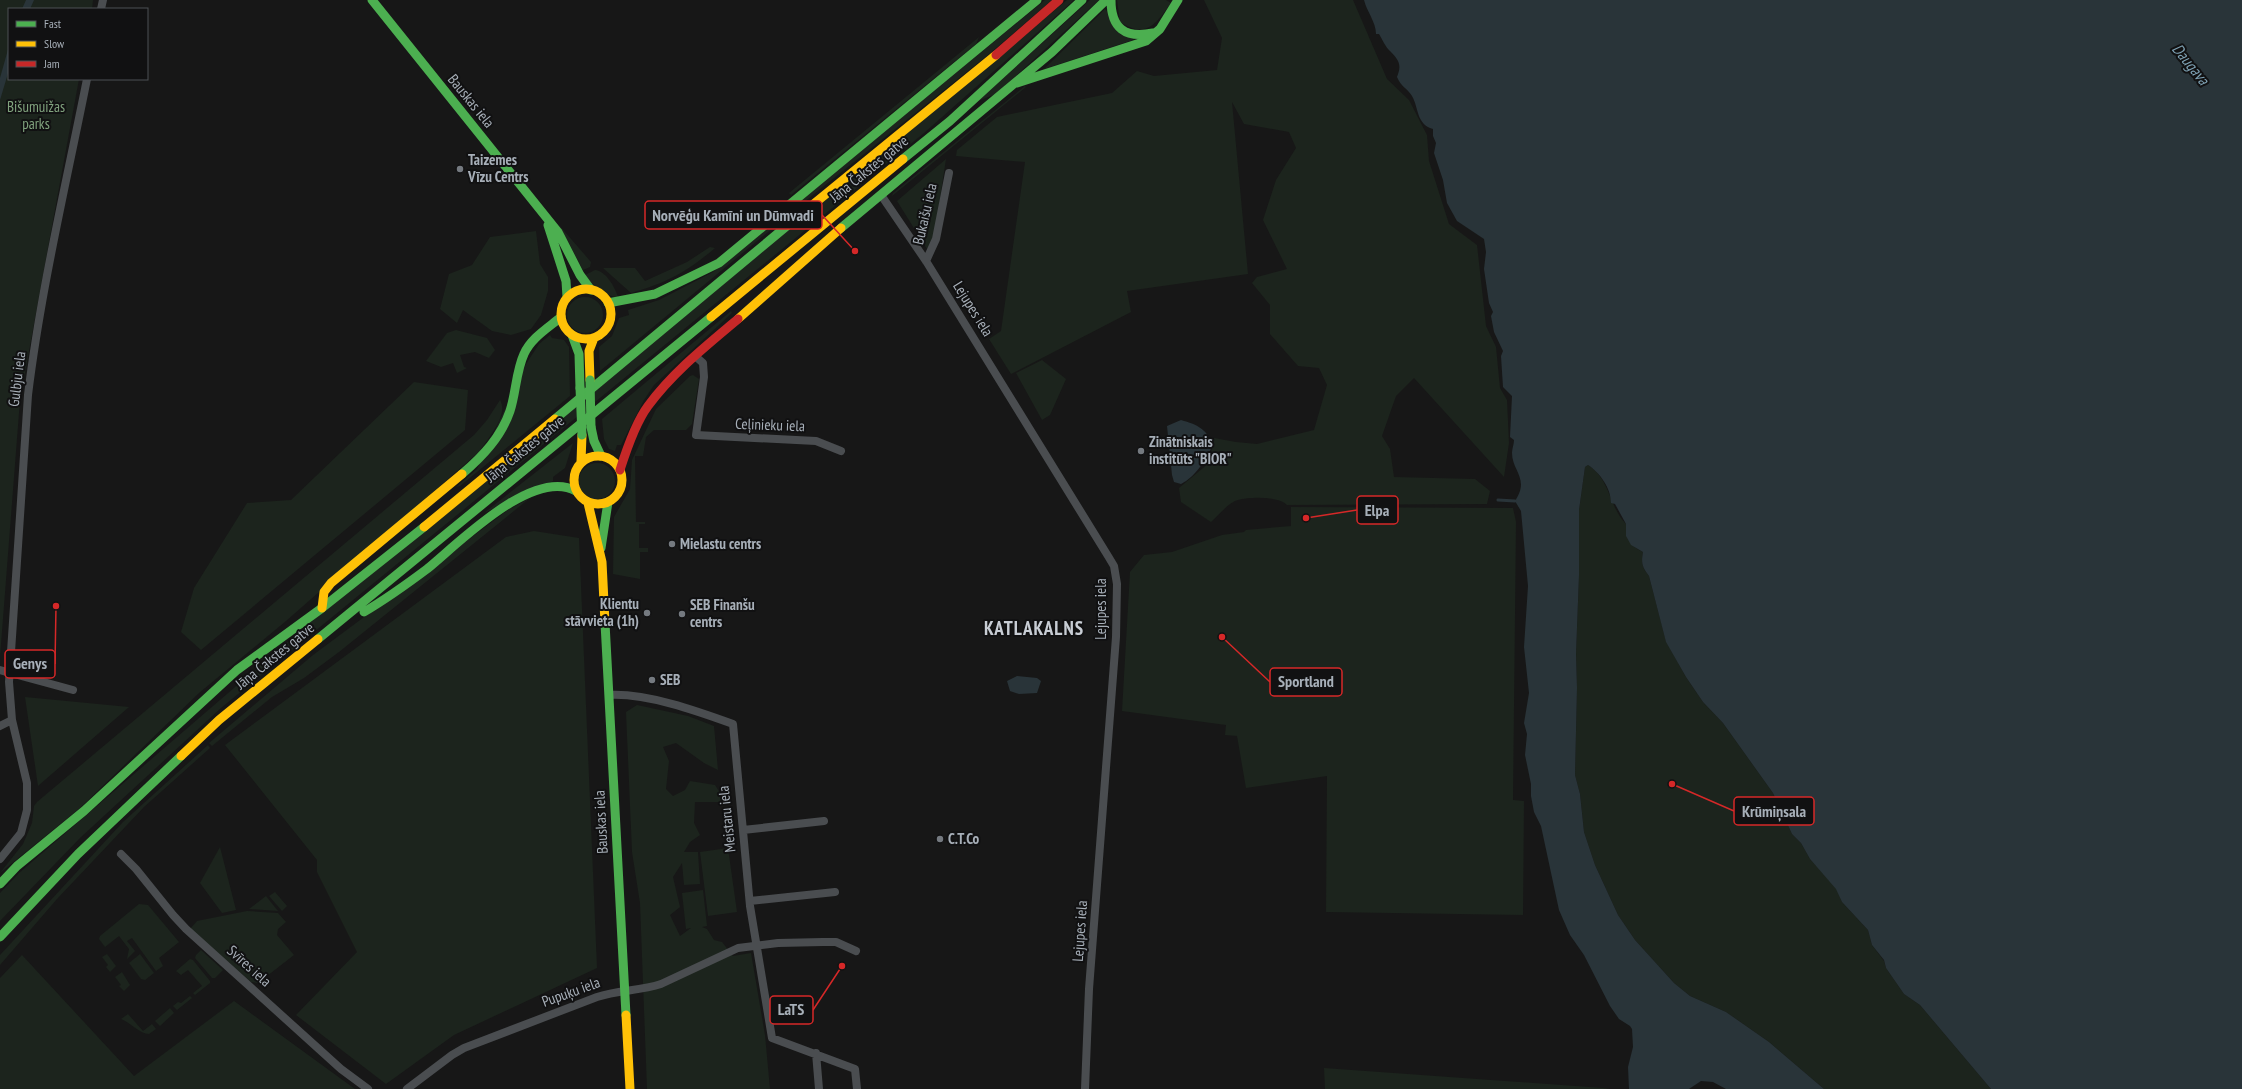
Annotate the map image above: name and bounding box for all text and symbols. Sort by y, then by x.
legend [8,8,148,80]
text: Fast [44,16,62,31]
text: Slow [44,36,65,51]
water label: Daugava [2168,39,2215,90]
text: Jam [43,56,60,71]
street label: Bauskas iela [444,70,499,131]
park label: Bišumuižas parks [7,97,65,133]
street label: Jāņa Čakstes gatve [825,131,912,207]
place label: Taizemes Vīzu Centrs [467,150,528,186]
marker: Taizemes Vīzu Centrs [455,164,465,174]
street label: Bukaišu iela [908,181,941,246]
callout: Norvēģu Kamīni un Dūmvadi [645,201,822,229]
text: Norvēģu Kamīni un Dūmvadi [652,205,814,225]
street label: Lejupes iela [949,278,998,340]
street label: Gulbju iela [4,350,29,408]
street label: Jāņa Čakstes gatve [481,411,568,487]
street label: Ceļinieku iela [735,414,805,435]
place label: Zinātniskais institūts "BIOR" [1149,432,1232,468]
marker: Zinātniskais institūts "BIOR" [1136,446,1146,456]
callout: Elpa [1357,496,1398,524]
text: Elpa [1365,500,1390,520]
place label: Mielastu centrs [680,534,761,553]
marker: Mielastu centrs [667,539,677,549]
street label: Lejupes iela [1091,578,1110,640]
place label: Klientu stāvvieta (1h) [565,594,639,630]
place label: SEB Finanšu centrs [690,595,755,631]
marker: Klientu stāvvieta (1h) [642,608,652,618]
marker: SEB Finanšu centrs [677,609,687,619]
district label: KATLAKALNS [984,616,1084,640]
street label: Jāņa Čakstes gatve [231,618,318,694]
callout: Genys [5,650,55,678]
text: Genys [13,653,47,673]
callout: Sportland [1270,668,1342,696]
place label: SEB [660,670,680,689]
text: Sportland [1278,671,1334,691]
marker: SEB [647,675,657,685]
street label: Meistaru iela [714,785,739,853]
street label: Bauskas iela [589,790,612,854]
callout: Krūmiņsala [1734,797,1814,825]
text: Krūmiņsala [1742,801,1806,822]
place label: C.T.Co [948,829,980,848]
marker: C.T.Co [935,834,945,844]
street label: Lejupes iela [1068,900,1091,962]
street label: Svīres iela [223,941,275,990]
street label: Pupuķu iela [539,972,602,1011]
callout: LaTS [770,996,813,1024]
text: LaTS [778,999,804,1019]

